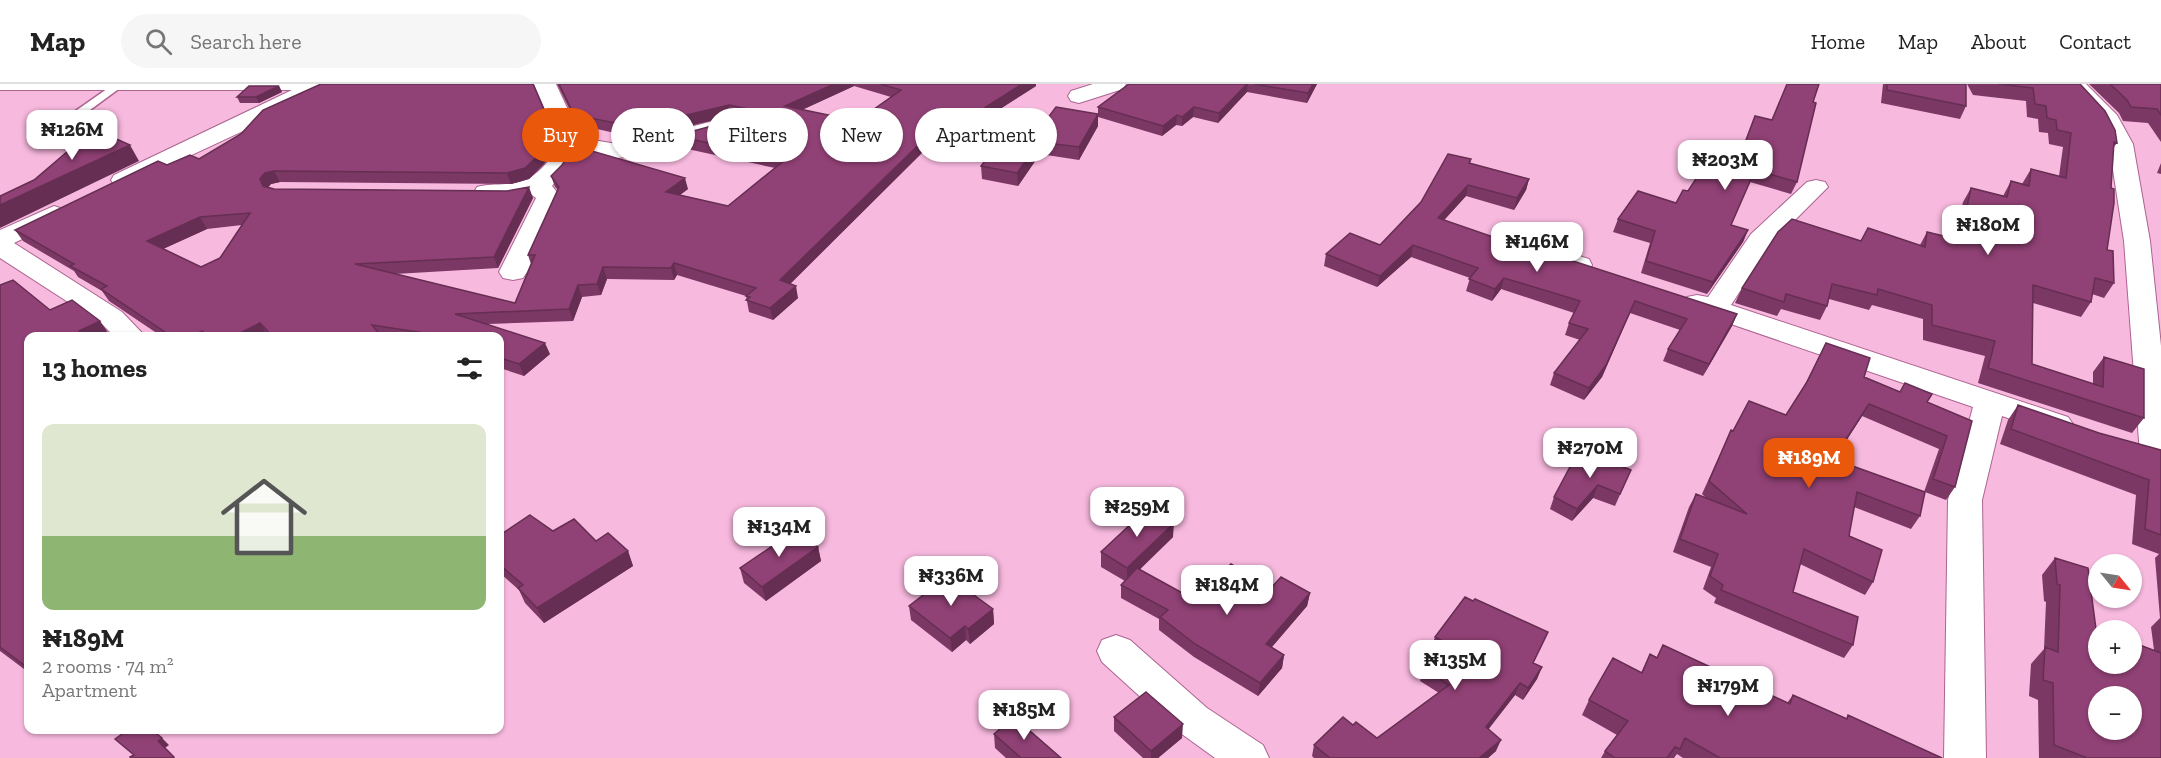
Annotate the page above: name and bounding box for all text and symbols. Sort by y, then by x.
search box [121,14,541,68]
text: Map [30,25,85,58]
icon: search [142,25,175,58]
text: Search here [190,28,302,55]
text: Home [1811,29,1865,54]
text: Map [1898,29,1938,54]
text: About [1971,29,2026,54]
text: Contact [2059,29,2131,54]
chip: Buy [522,108,599,162]
chip: Rent [611,108,695,162]
chip: Filters [707,108,808,162]
chip: New [820,108,903,162]
chip: Apartment [915,108,1057,162]
pin: ₦126M [30,110,114,161]
text: ₦126M [40,117,104,141]
pin: ₦203M [1683,140,1767,191]
text: ₦203M [1692,147,1758,171]
pin: ₦180M [1946,205,2030,256]
text: ₦180M [1956,212,2020,236]
pin: ₦146M [1495,222,1579,273]
text: ₦146M [1505,229,1569,253]
text: 13 homes [42,352,147,384]
icon: filters [453,352,486,385]
pin: ₦270M [1548,428,1632,479]
text: ₦270M [1557,435,1623,459]
pin: ₦189M [1767,438,1851,489]
text: ₦189M [1777,445,1841,469]
icon: home [210,463,318,571]
pin: ₦259M [1095,487,1179,538]
text: ₦259M [1104,494,1170,518]
pin: ₦134M [737,507,821,558]
text: ₦134M [747,514,811,538]
north arrow [2088,554,2142,608]
map controls [2088,554,2142,740]
pin: ₦336M [909,556,993,607]
text: ₦336M [918,563,984,587]
pin: ₦184M [1185,565,1269,616]
text: ₦184M [1195,572,1259,596]
button: + [2088,620,2142,674]
text: ₦189M [42,622,124,654]
pin: ₦135M [1413,640,1497,691]
text: ₦135M [1424,647,1486,671]
text: 2 rooms · 74 m² [42,654,174,678]
pin: ₦179M [1686,666,1770,717]
text: ₦179M [1697,673,1759,697]
text: Apartment [42,678,137,702]
button: − [2088,686,2142,740]
pin: ₦185M [982,690,1066,741]
text: ₦185M [993,697,1055,721]

